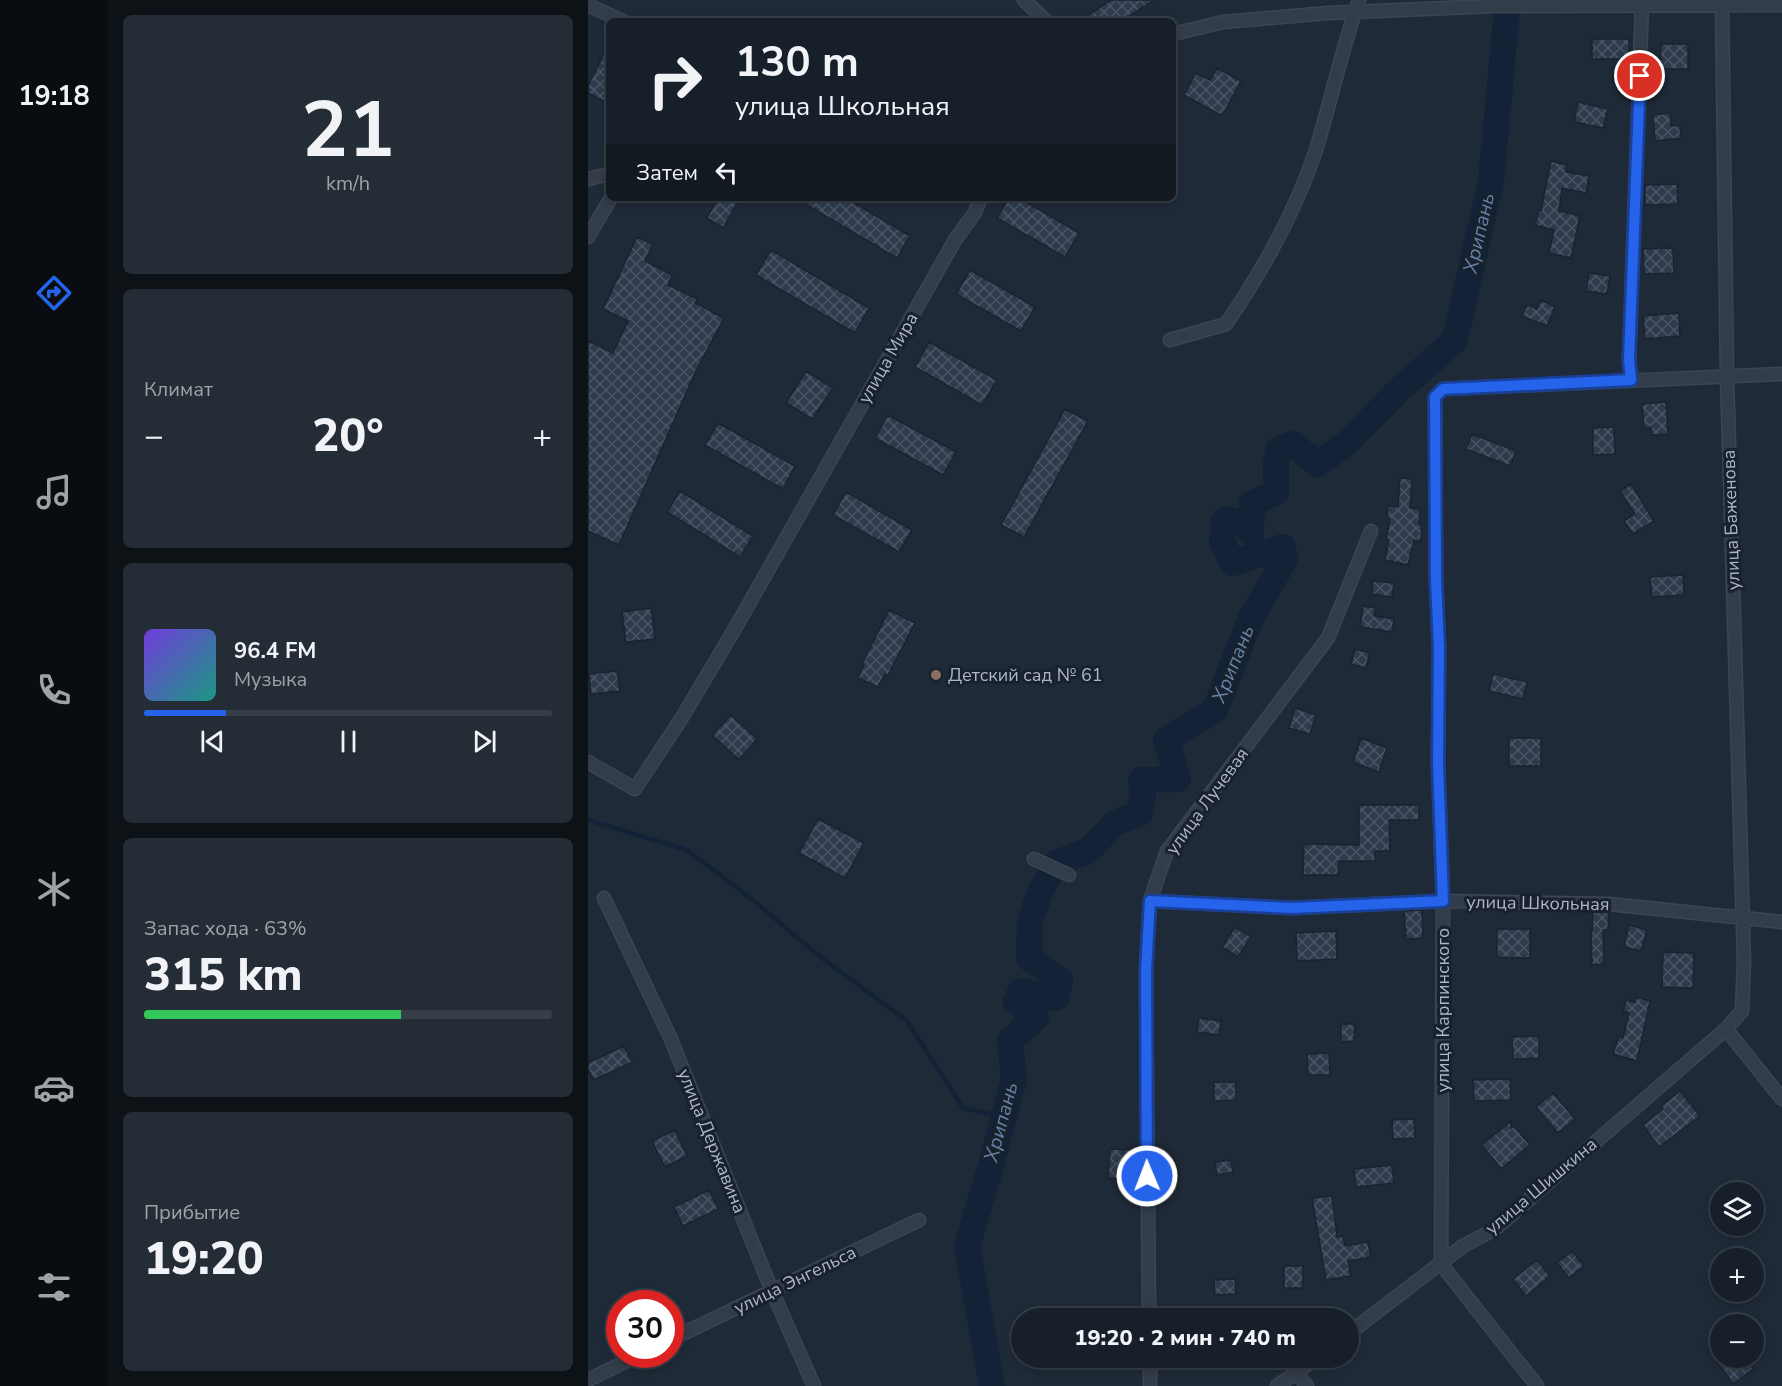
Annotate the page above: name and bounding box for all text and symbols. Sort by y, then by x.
text: 130 m [735,34,859,91]
icon: right [636,42,714,120]
pin [1614,50,1665,101]
icon: arrive [1623,59,1656,92]
text: 21 [301,77,395,184]
text: 19:18 [18,78,90,115]
text: улица Школьная [735,88,950,125]
icon: left [710,156,743,189]
text: Затем [636,158,698,188]
text: km/h [326,170,370,197]
water label: Хрипань [1456,190,1501,277]
icon: directions [33,272,75,314]
street label: улица Мира [852,308,924,408]
text: Климат [144,376,213,403]
text: 20° [312,406,384,467]
text: − [144,414,164,459]
text: + [532,414,552,459]
street label: улица Баженова [1717,449,1745,591]
icon: music [33,471,75,513]
water label: Хрипань [1205,621,1261,708]
text: 96.4 FM [234,636,316,666]
place label: Детский сад № 61 [948,663,1103,687]
text: Музыка [234,666,307,693]
marker: Детский сад № 61 [929,668,943,682]
icon: phone [33,669,75,711]
icon: previous [196,725,229,758]
icon: pause [332,725,365,758]
icon: next [468,725,501,758]
street label: улица Лучевая [1160,743,1254,859]
icon: climate [33,868,75,910]
street label: улица Школьная [1466,890,1610,916]
text: Запас хода · 63% [144,915,307,942]
street label: улица Карпинского [1431,928,1455,1092]
text: 315 km [144,945,303,1006]
street label: улица Державина [672,1065,752,1217]
icon: car [33,1067,75,1109]
water label: Хрипань [977,1079,1025,1166]
street label: улица Шишкина [1480,1132,1602,1240]
position arrow [1115,1144,1179,1208]
map controls [1710,1182,1764,1368]
button: layers [1710,1182,1764,1236]
text: Прибытие [144,1199,240,1226]
text: 19:20 [144,1229,264,1290]
street label: улица Энгельса [730,1240,860,1320]
button: + [1710,1248,1764,1302]
icon: filters [33,1266,75,1308]
speed limit sign: 30 [606,1290,684,1368]
button: − [1710,1314,1764,1368]
text: 19:20 · 2 мин · 740 m [1074,1323,1296,1353]

